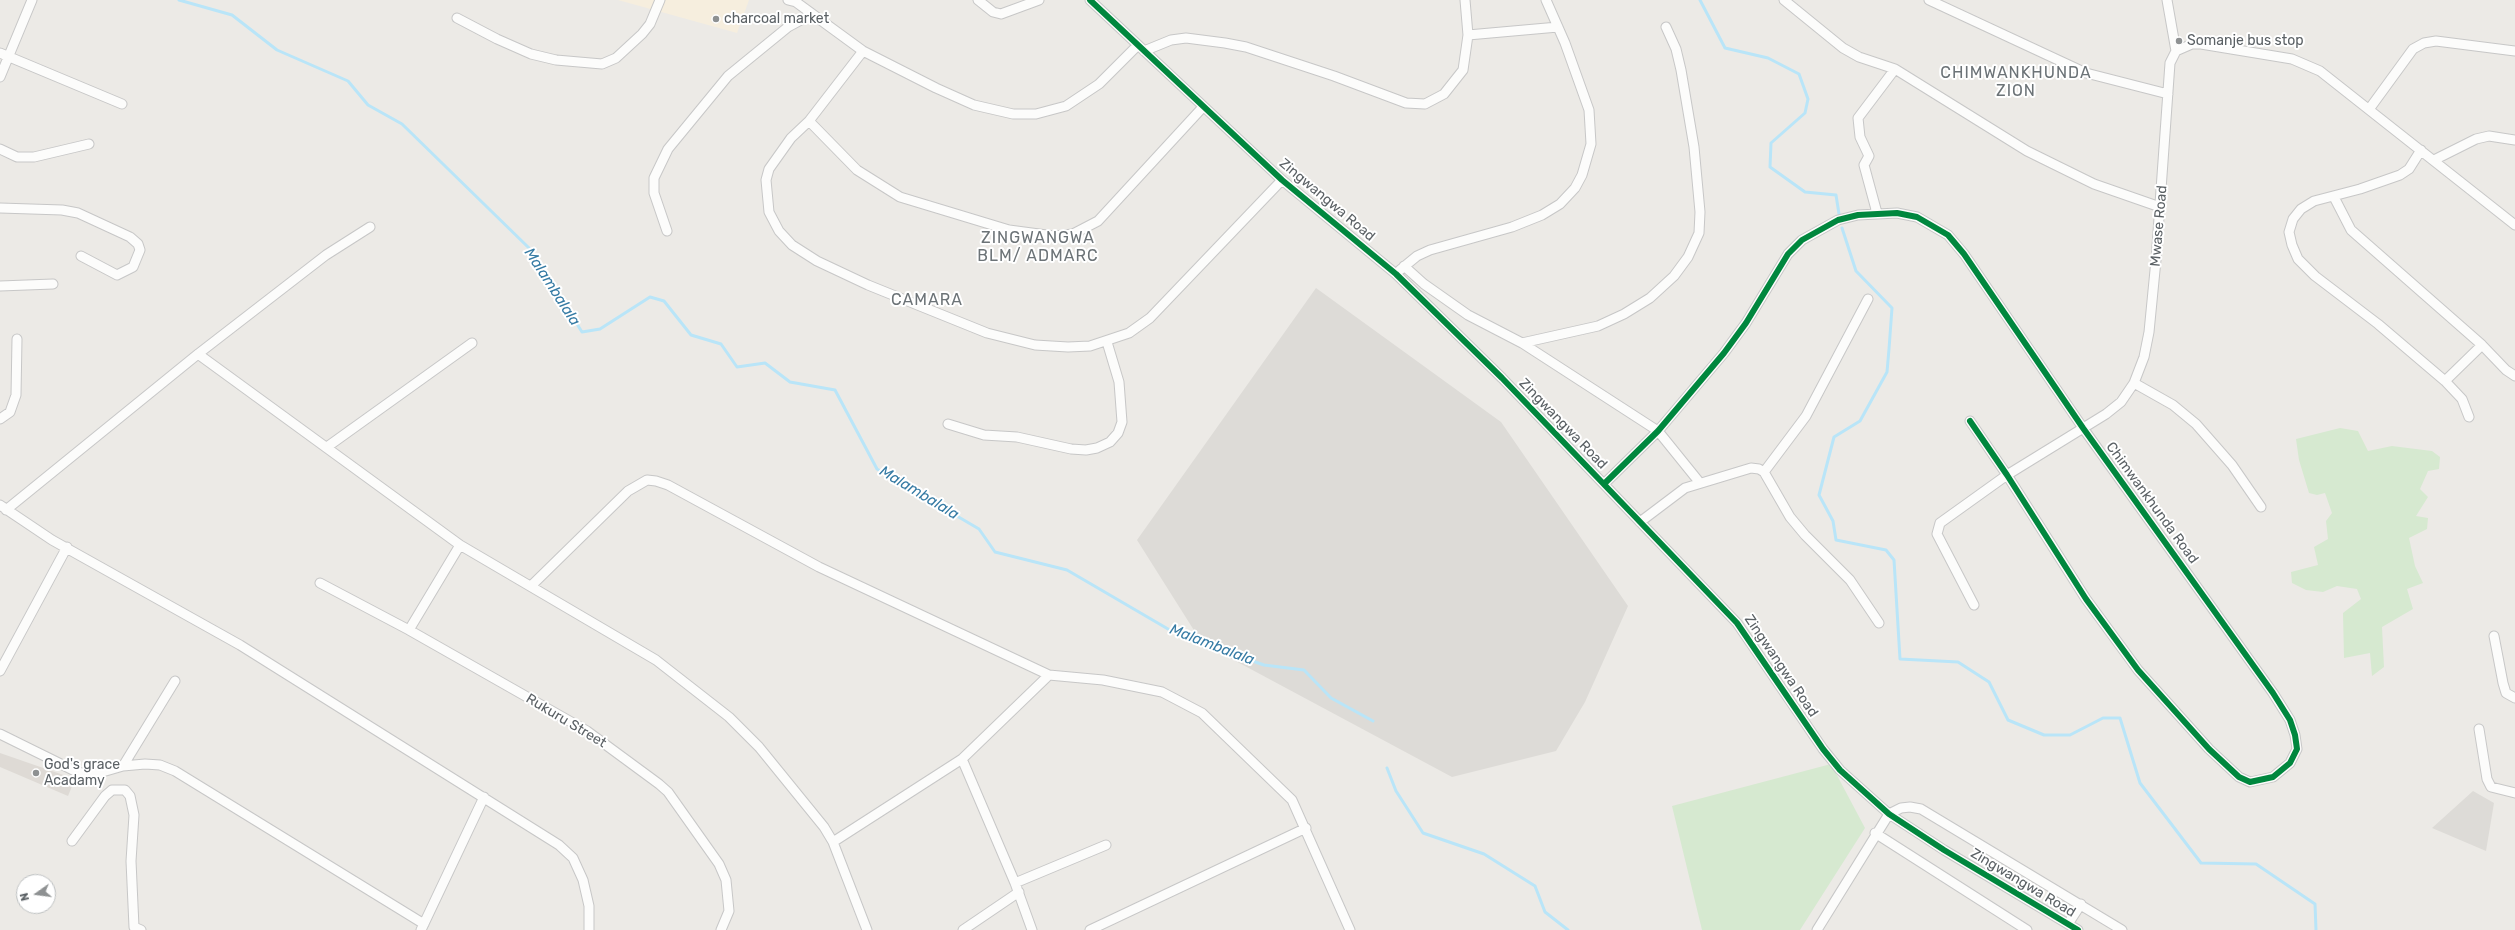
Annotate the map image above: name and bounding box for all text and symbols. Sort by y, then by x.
place label: charcoal market [724,11,829,27]
marker: charcoal market [711,14,721,24]
place label: Somanje bus stop [2187,33,2304,49]
marker: Somanje bus stop [2174,36,2184,46]
district label: CHIMWANKHUNDA ZION [1940,63,2092,101]
street label: Zingwangwa Road [1276,155,1378,245]
street label: Mwase Road [2147,185,2171,267]
district label: ZINGWANGWA BLM/ ADMARC [977,228,1099,266]
water label: Malambalala [520,245,584,329]
district label: CAMARA [891,290,963,310]
street label: Zingwangwa Road [1515,375,1611,473]
street label: Chimwankhunda Road [2102,439,2202,567]
water label: Malambalala [876,462,962,524]
street label: Zingwangwa Road [1741,612,1821,720]
water label: Malambalala [1167,621,1257,669]
street label: Rukuru Street [523,690,609,752]
place label: God's grace Acadamy [44,757,120,790]
marker: God's grace Acadamy [31,768,41,778]
street label: Zingwangwa Road [1967,845,2079,921]
north arrow [16,874,56,914]
text: N [18,891,32,902]

